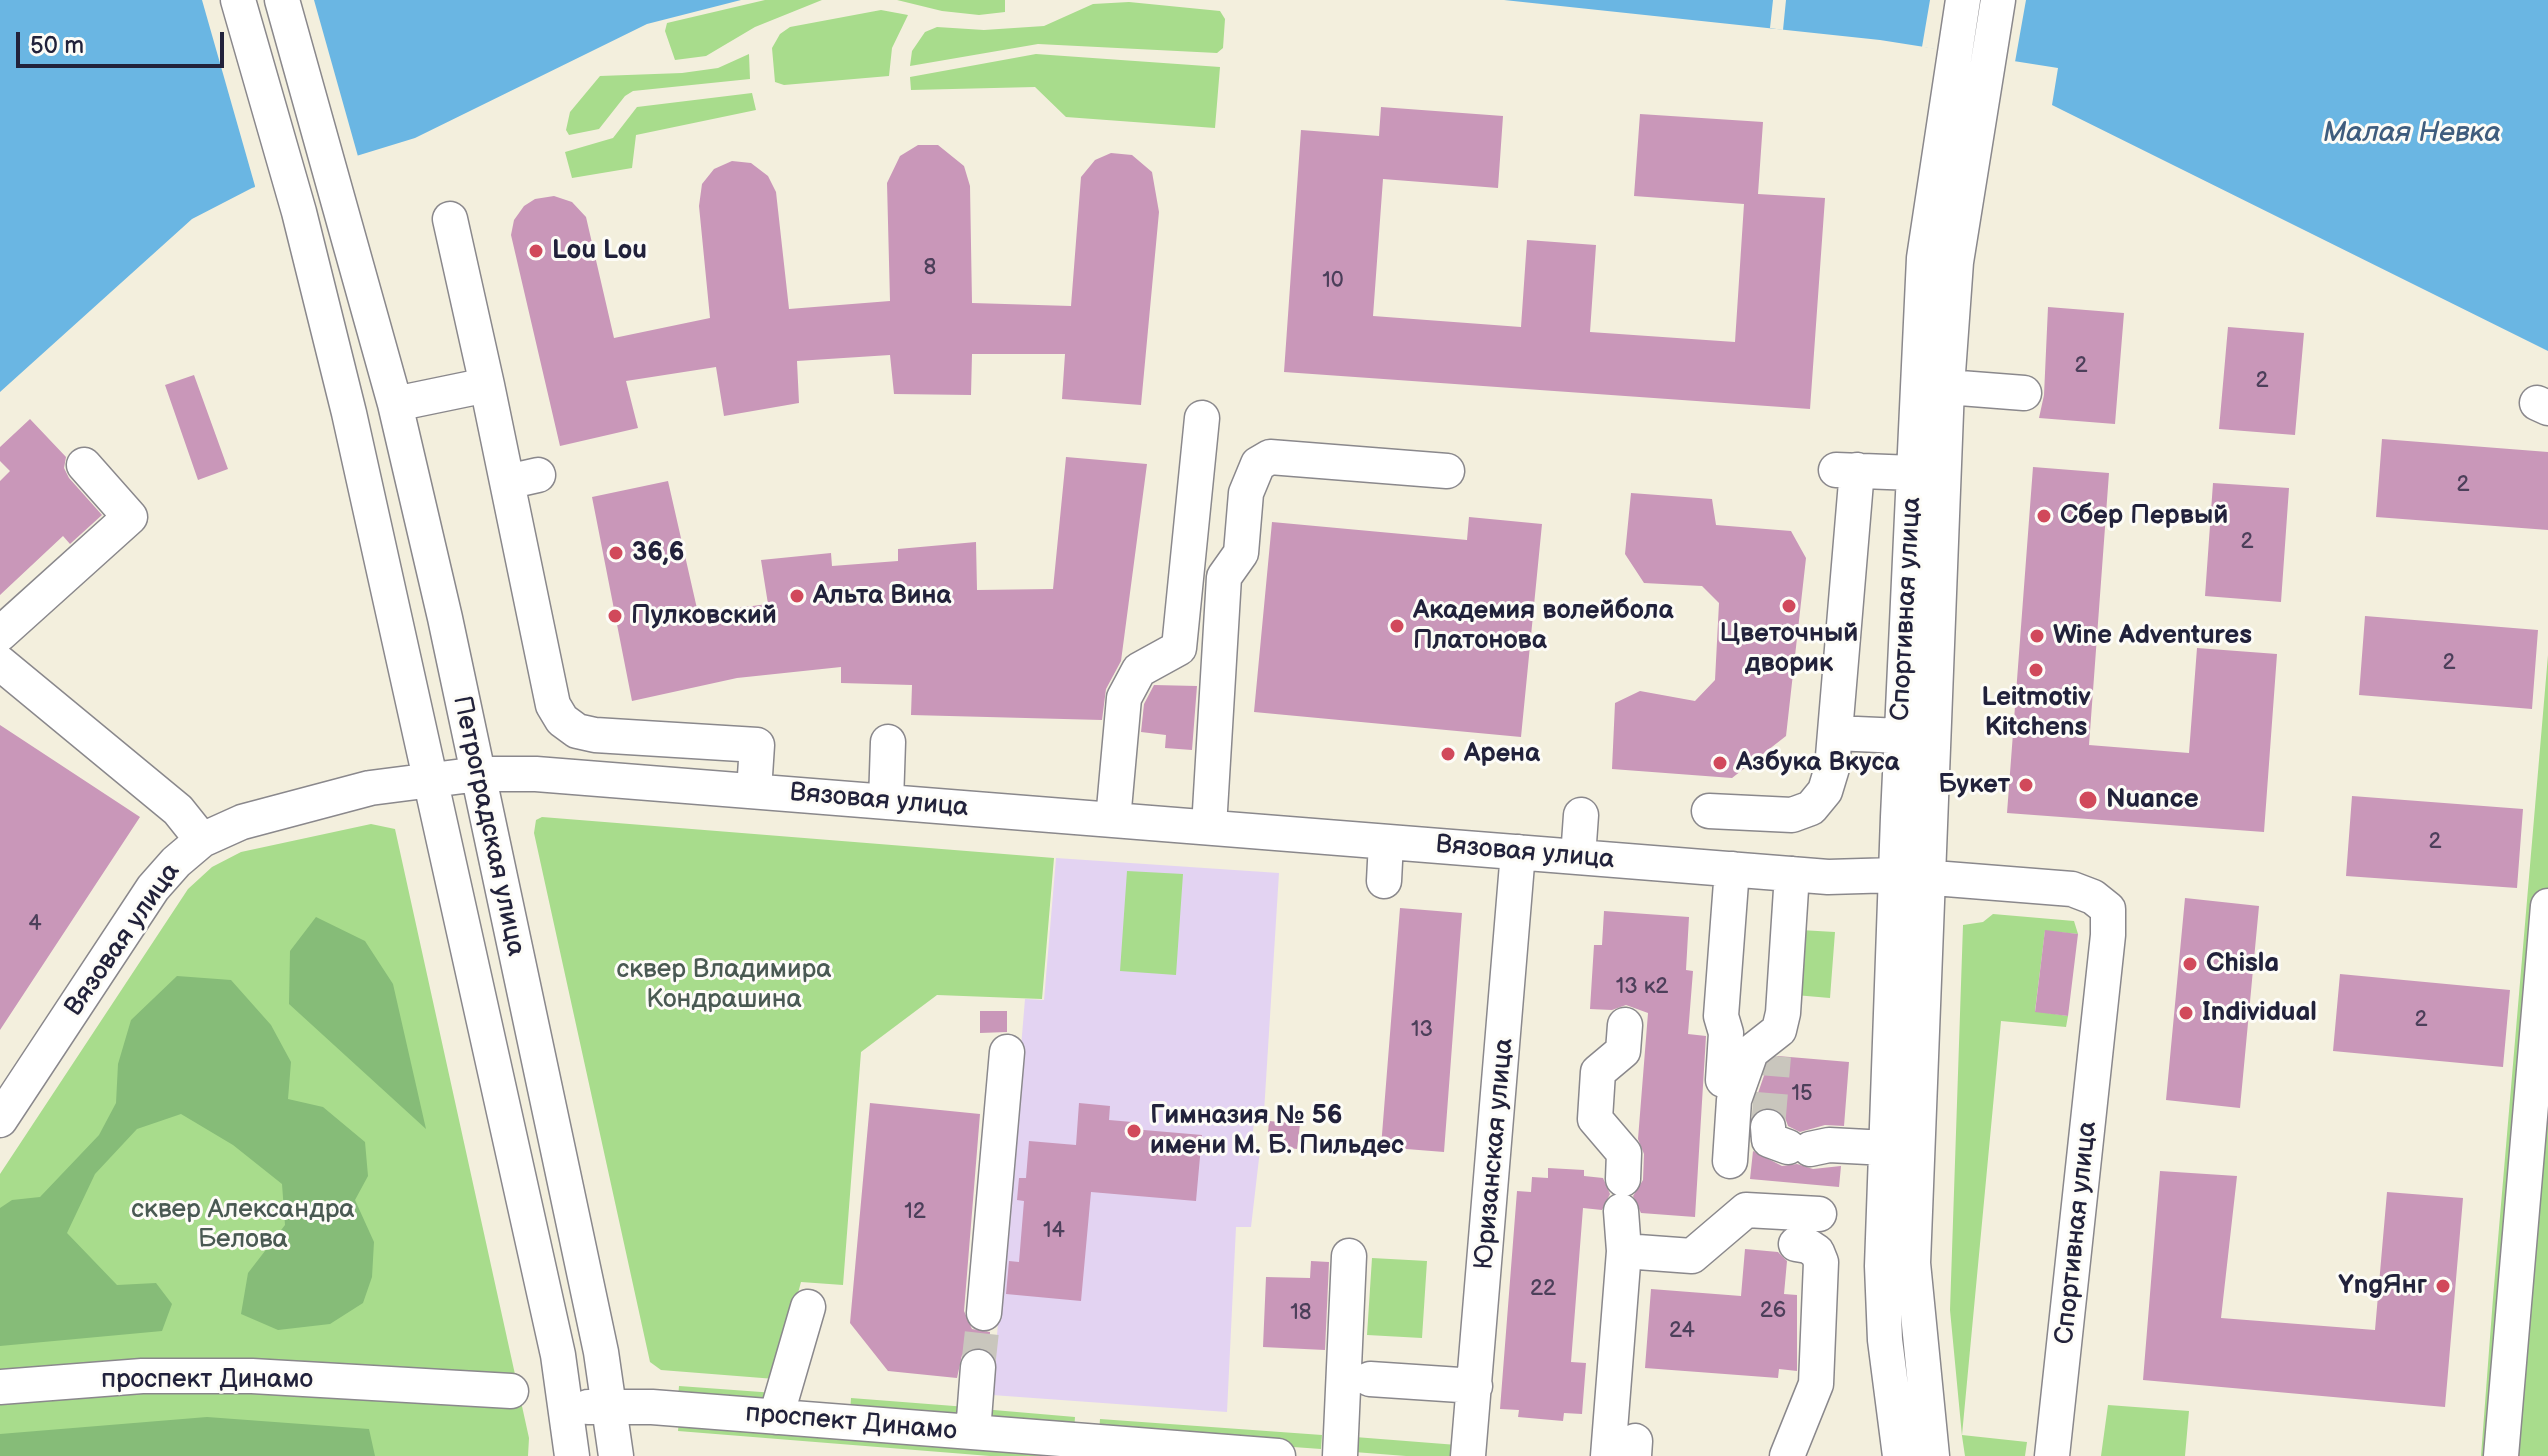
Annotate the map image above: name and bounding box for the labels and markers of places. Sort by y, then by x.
place label: Lou Lou [552,235,647,267]
marker: Lou Lou [527,242,545,260]
place label: Сбер Первый [2060,500,2228,532]
marker: Сбер Первый [2035,507,2053,525]
place label: 36,6 [632,537,684,569]
marker: 36,6 [607,544,625,562]
place label: Альта Вина [813,580,951,612]
marker: Альта Вина [788,587,806,605]
place label: Академия волейбола Платонова [1413,595,1674,656]
marker: Цветочный дворик [1780,597,1798,615]
place label: Пулковский [631,600,777,632]
marker: Пулковский [606,607,624,625]
marker: Академия волейбола Платонова [1388,617,1406,635]
place label: Цветочный дворик [1720,618,1858,680]
place label: Wine Adventures [2053,620,2252,652]
marker: Wine Adventures [2028,627,2046,645]
marker: Leitmotiv Kitchens [2027,661,2045,679]
place label: Leitmotiv Kitchens [1982,682,2090,744]
place label: Арена [1464,738,1540,770]
marker: Арена [1439,745,1457,763]
place label: Азбука Вкуса [1736,747,1900,779]
marker: Азбука Вкуса [1711,754,1729,772]
place label: Букет [1938,769,2010,801]
marker: Букет [2017,776,2035,794]
place label: Nuance [2106,784,2199,816]
marker: Nuance [2077,789,2099,811]
place label: Chisla [2206,948,2279,980]
marker: Chisla [2181,955,2199,973]
place label: Individual [2202,997,2317,1029]
marker: Individual [2177,1004,2195,1022]
place label: Гимназия № 56 имени М. Б. Пильдес [1150,1100,1404,1162]
marker: Гимназия № 56 имени М. Б. Пильдес [1125,1122,1143,1140]
place label: YngЯнг [2338,1270,2427,1302]
marker: YngЯнг [2434,1277,2452,1295]

